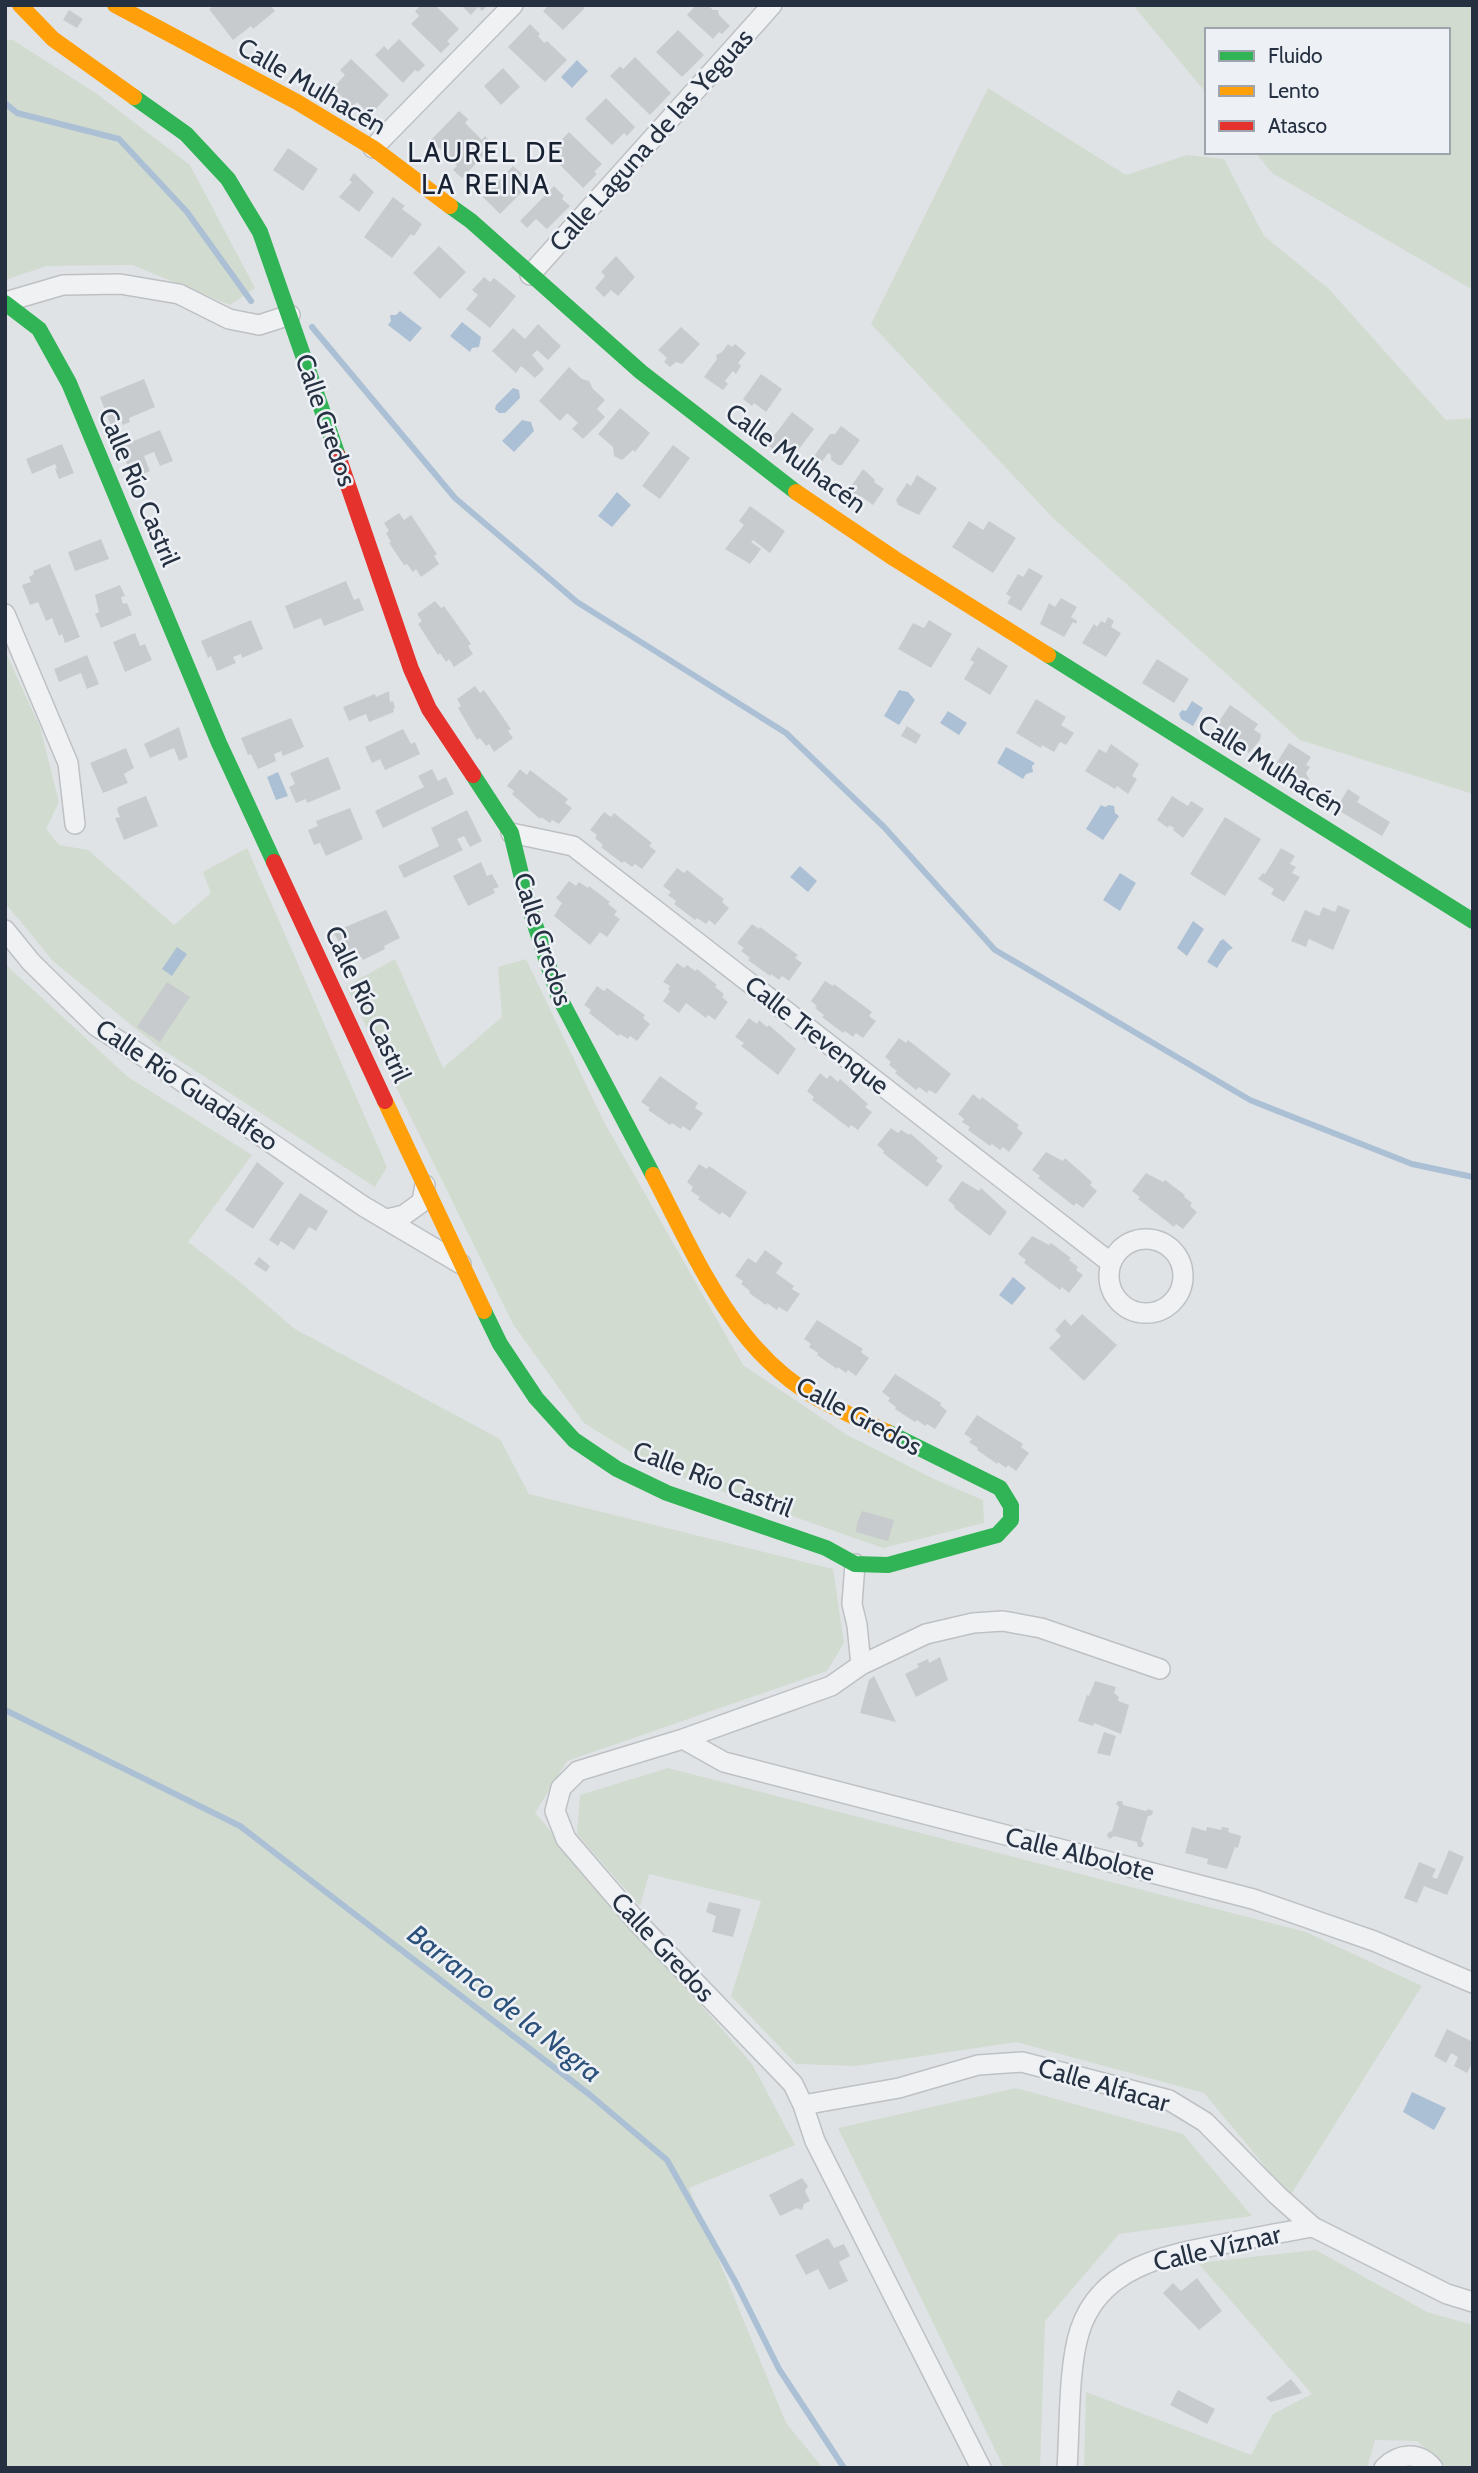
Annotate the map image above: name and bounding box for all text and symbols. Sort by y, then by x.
street label: Calle Laguna de las Yeguas [542,22,760,258]
legend [1205,28,1450,154]
street label: Calle Mulhacén [232,31,392,141]
text: Fluido [1268,43,1323,68]
text: Lento [1268,78,1319,103]
text: Atasco [1268,113,1327,138]
district label: LAUREL DE LA REINA [407,135,565,201]
street label: Calle Gredos [288,350,364,491]
street label: Calle Mulhacén [719,396,873,520]
street label: Calle Río Castril [91,403,187,571]
street label: Calle Mulhacén [1192,707,1350,823]
street label: Calle Gredos [506,869,580,1010]
street label: Calle Río Castril [318,921,418,1087]
street label: Calle Trevenque [738,969,896,1101]
street label: Calle Río Guadalfeo [90,1012,284,1158]
street label: Calle Gredos [791,1370,928,1463]
street label: Calle Río Castril [628,1434,798,1524]
street label: Calle Albolote [1002,1820,1158,1888]
street label: Calle Gredos [604,1886,722,2008]
water label: Barranco de la Negra [401,1917,609,2089]
street label: Calle Alfacar [1035,2051,1174,2119]
street label: Calle Víznar [1150,2218,1285,2278]

